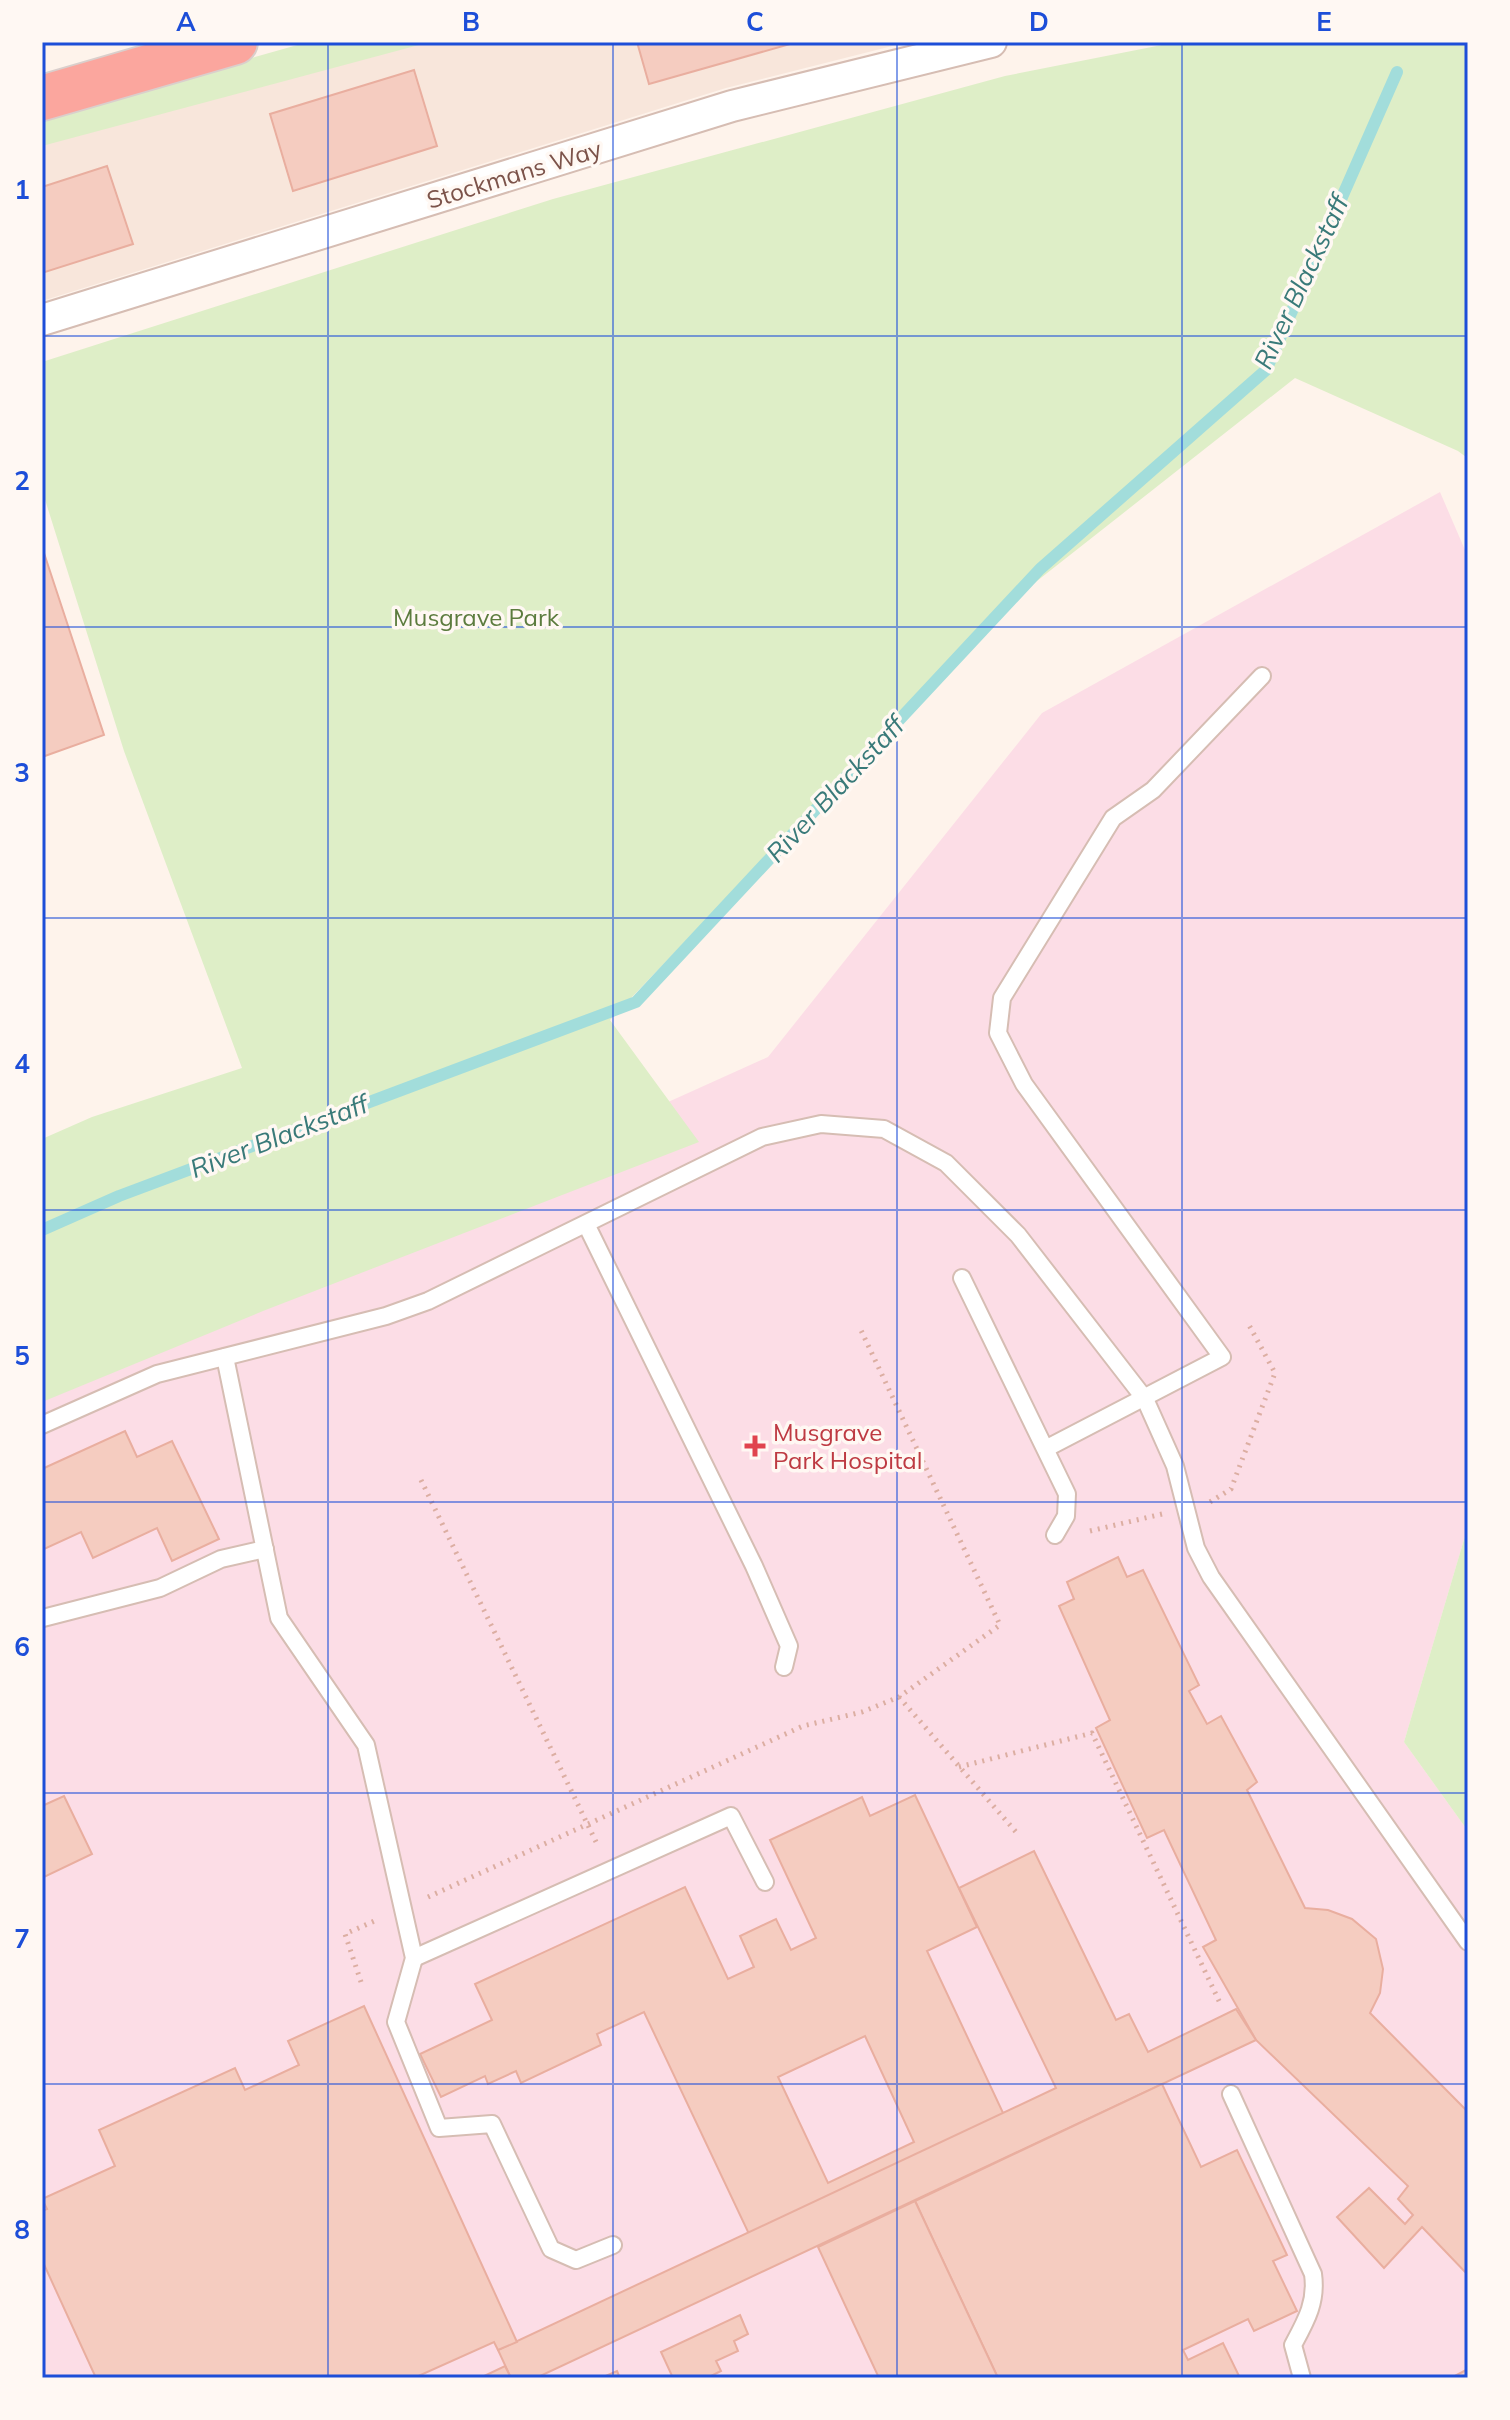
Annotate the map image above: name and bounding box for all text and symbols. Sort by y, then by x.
text: A [176,5,196,38]
text: B [462,5,480,38]
text: C [746,5,764,38]
text: D [1029,5,1049,38]
text: E [1316,5,1332,38]
street label: Stockmans Way [423,133,605,215]
text: 1 [14,173,30,206]
water label: River Blackstaff [1246,188,1357,374]
text: 2 [14,464,30,497]
park label: Musgrave Park [393,602,560,632]
water label: River Blackstaff [759,707,913,869]
text: 3 [14,756,30,789]
text: 4 [14,1047,30,1080]
water label: River Blackstaff [185,1086,375,1185]
text: 5 [14,1339,30,1372]
place label: Musgrave Park Hospital [773,1417,922,1475]
marker: Musgrave Park Hospital [744,1435,766,1457]
text: 6 [14,1630,30,1663]
text: 7 [14,1922,30,1955]
text: 8 [14,2213,30,2246]

